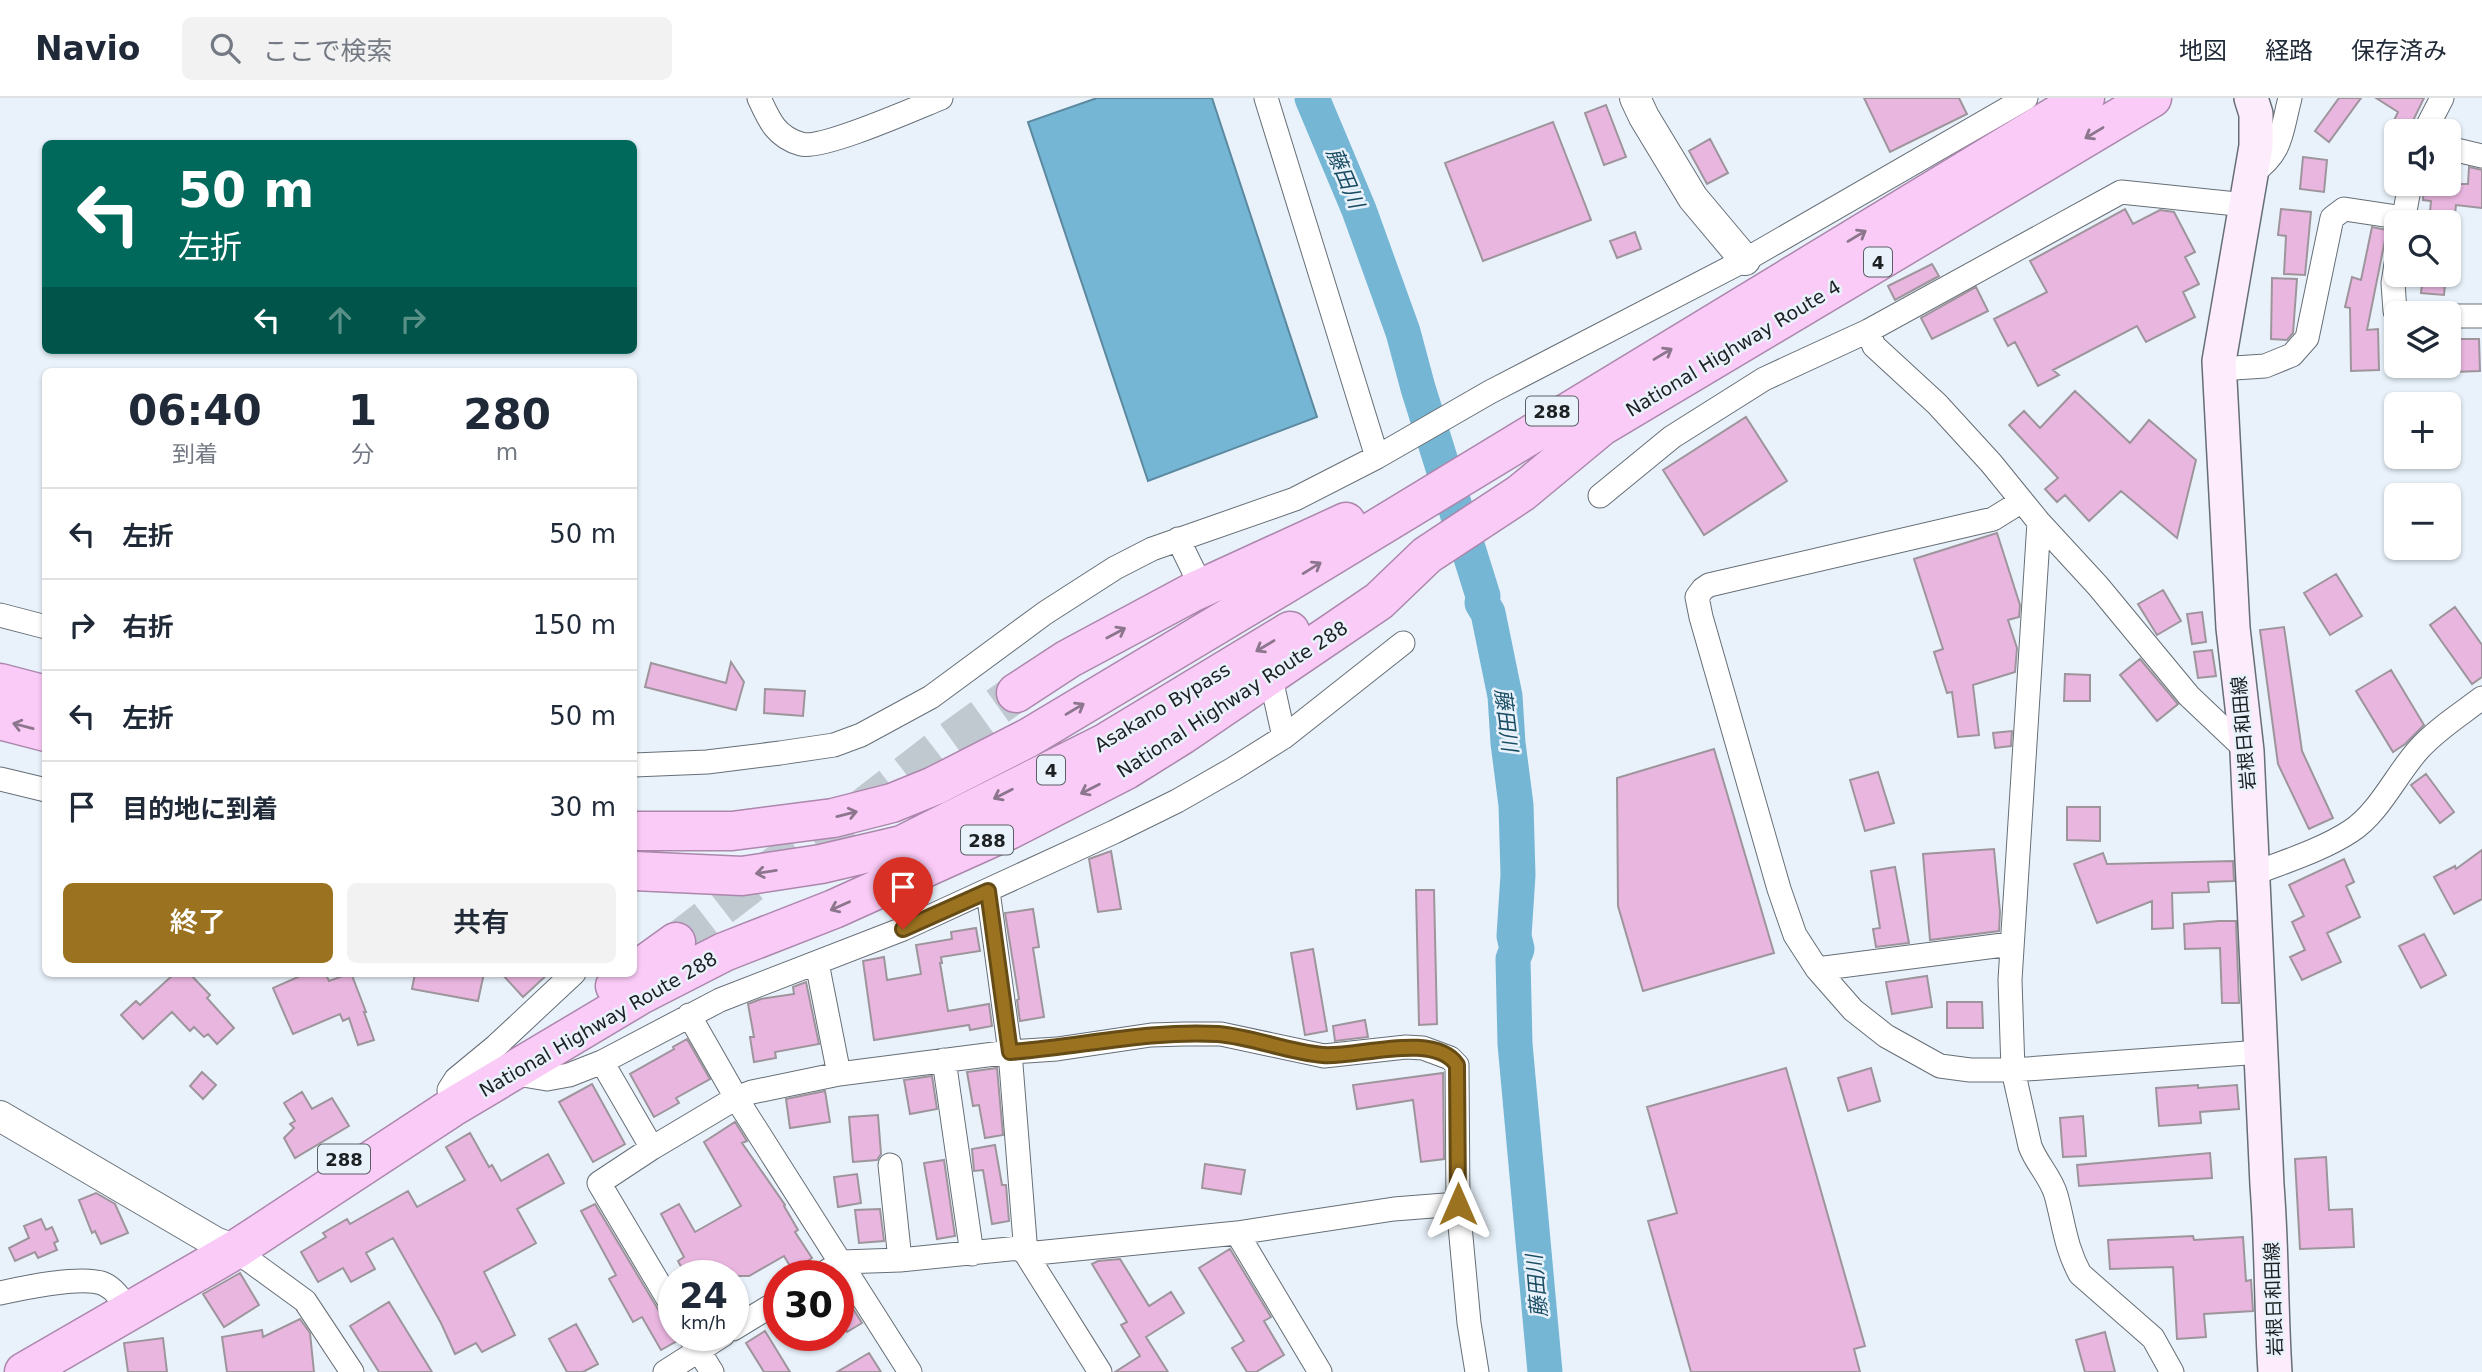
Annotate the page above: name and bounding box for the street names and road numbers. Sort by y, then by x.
road number: 4 [1864,247,1892,276]
street label: National Highway Route 4 [1622,275,1844,421]
road number: 288 [1526,396,1578,426]
street label: National Highway Route 288 [1112,616,1352,782]
street label: Asakano Bypass [1090,658,1234,756]
street label: 岩根日和田線 [2227,675,2259,791]
road number: 4 [1037,756,1065,784]
road number: 288 [961,826,1013,854]
street label: National Highway Route 288 [475,947,721,1101]
road number: 288 [318,1144,370,1174]
street label: 岩根日和田線 [2260,1242,2286,1356]

